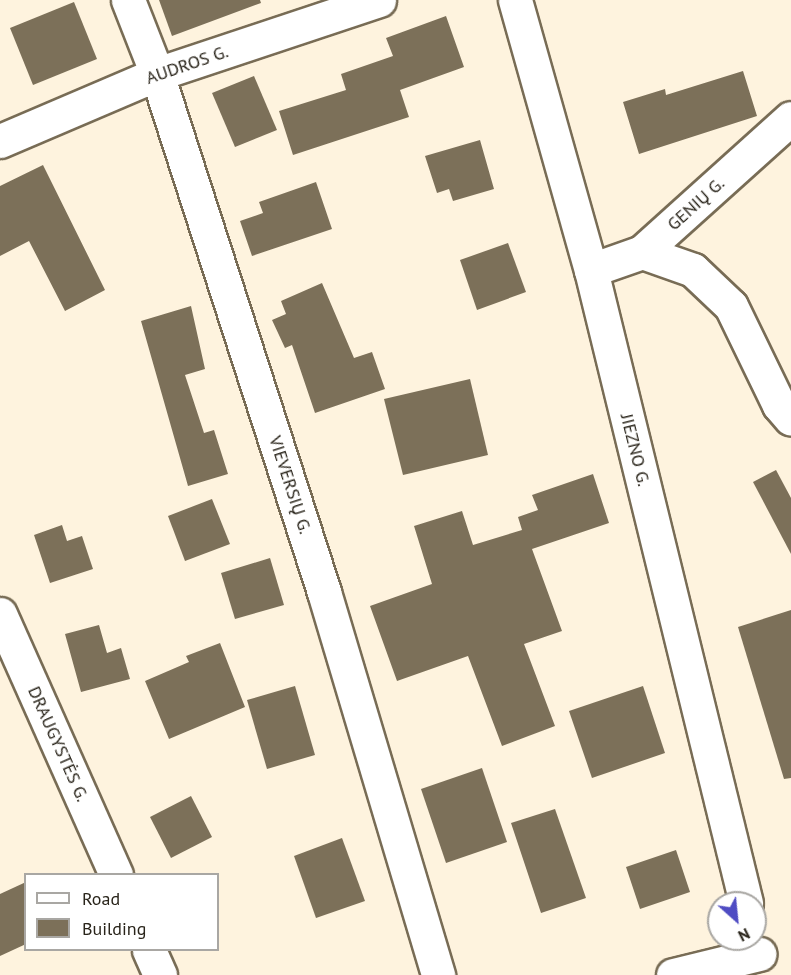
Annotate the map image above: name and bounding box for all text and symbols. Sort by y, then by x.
street label: AUDROS G. [143,41,231,89]
street label: GENIŲ G. [663,173,729,235]
street label: JIEZNO G. [616,411,654,489]
street label: VIEVERSIŲ G. [264,433,316,537]
street label: DRAUGYSTĖS G. [23,683,93,805]
legend [24,873,219,951]
text: Road [82,887,120,910]
north arrow [707,891,767,951]
text: Building [82,917,146,940]
text: N [735,924,753,947]

